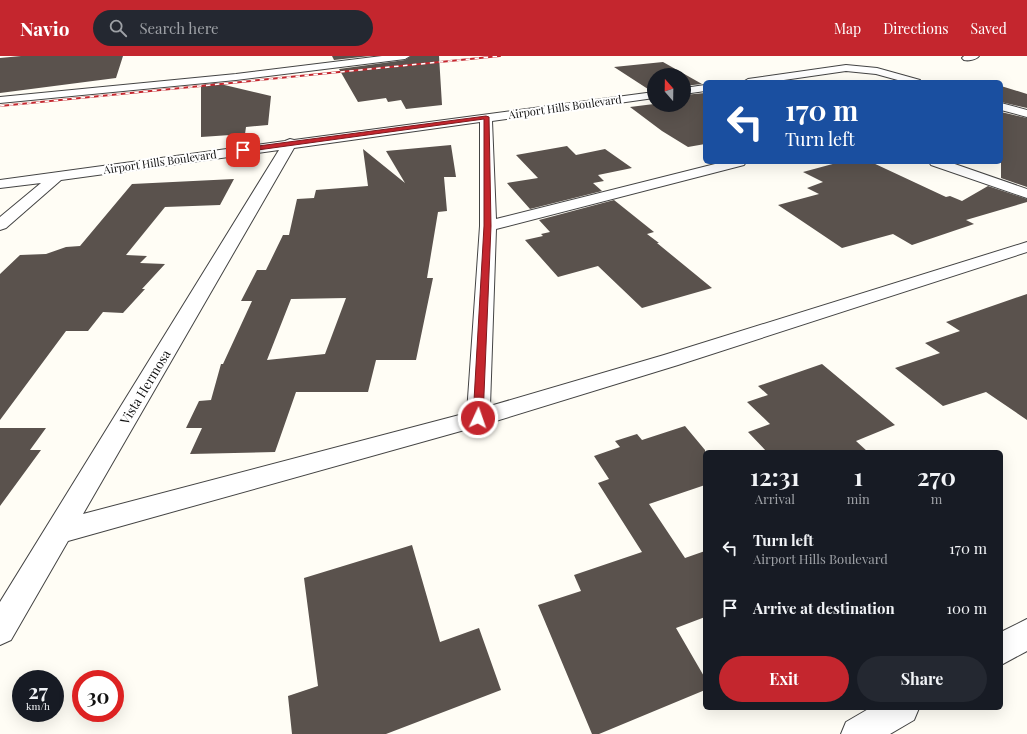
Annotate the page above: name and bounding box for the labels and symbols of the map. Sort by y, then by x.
north arrow [647,68,691,112]
street label: Airport Hills Boulevard [506,91,623,122]
pin [226,133,260,167]
street label: Airport Hills Boulevard [101,146,218,177]
street label: Vista Hermosa [115,346,174,428]
position arrow [457,397,499,439]
speed limit sign: 30 [72,670,124,722]

